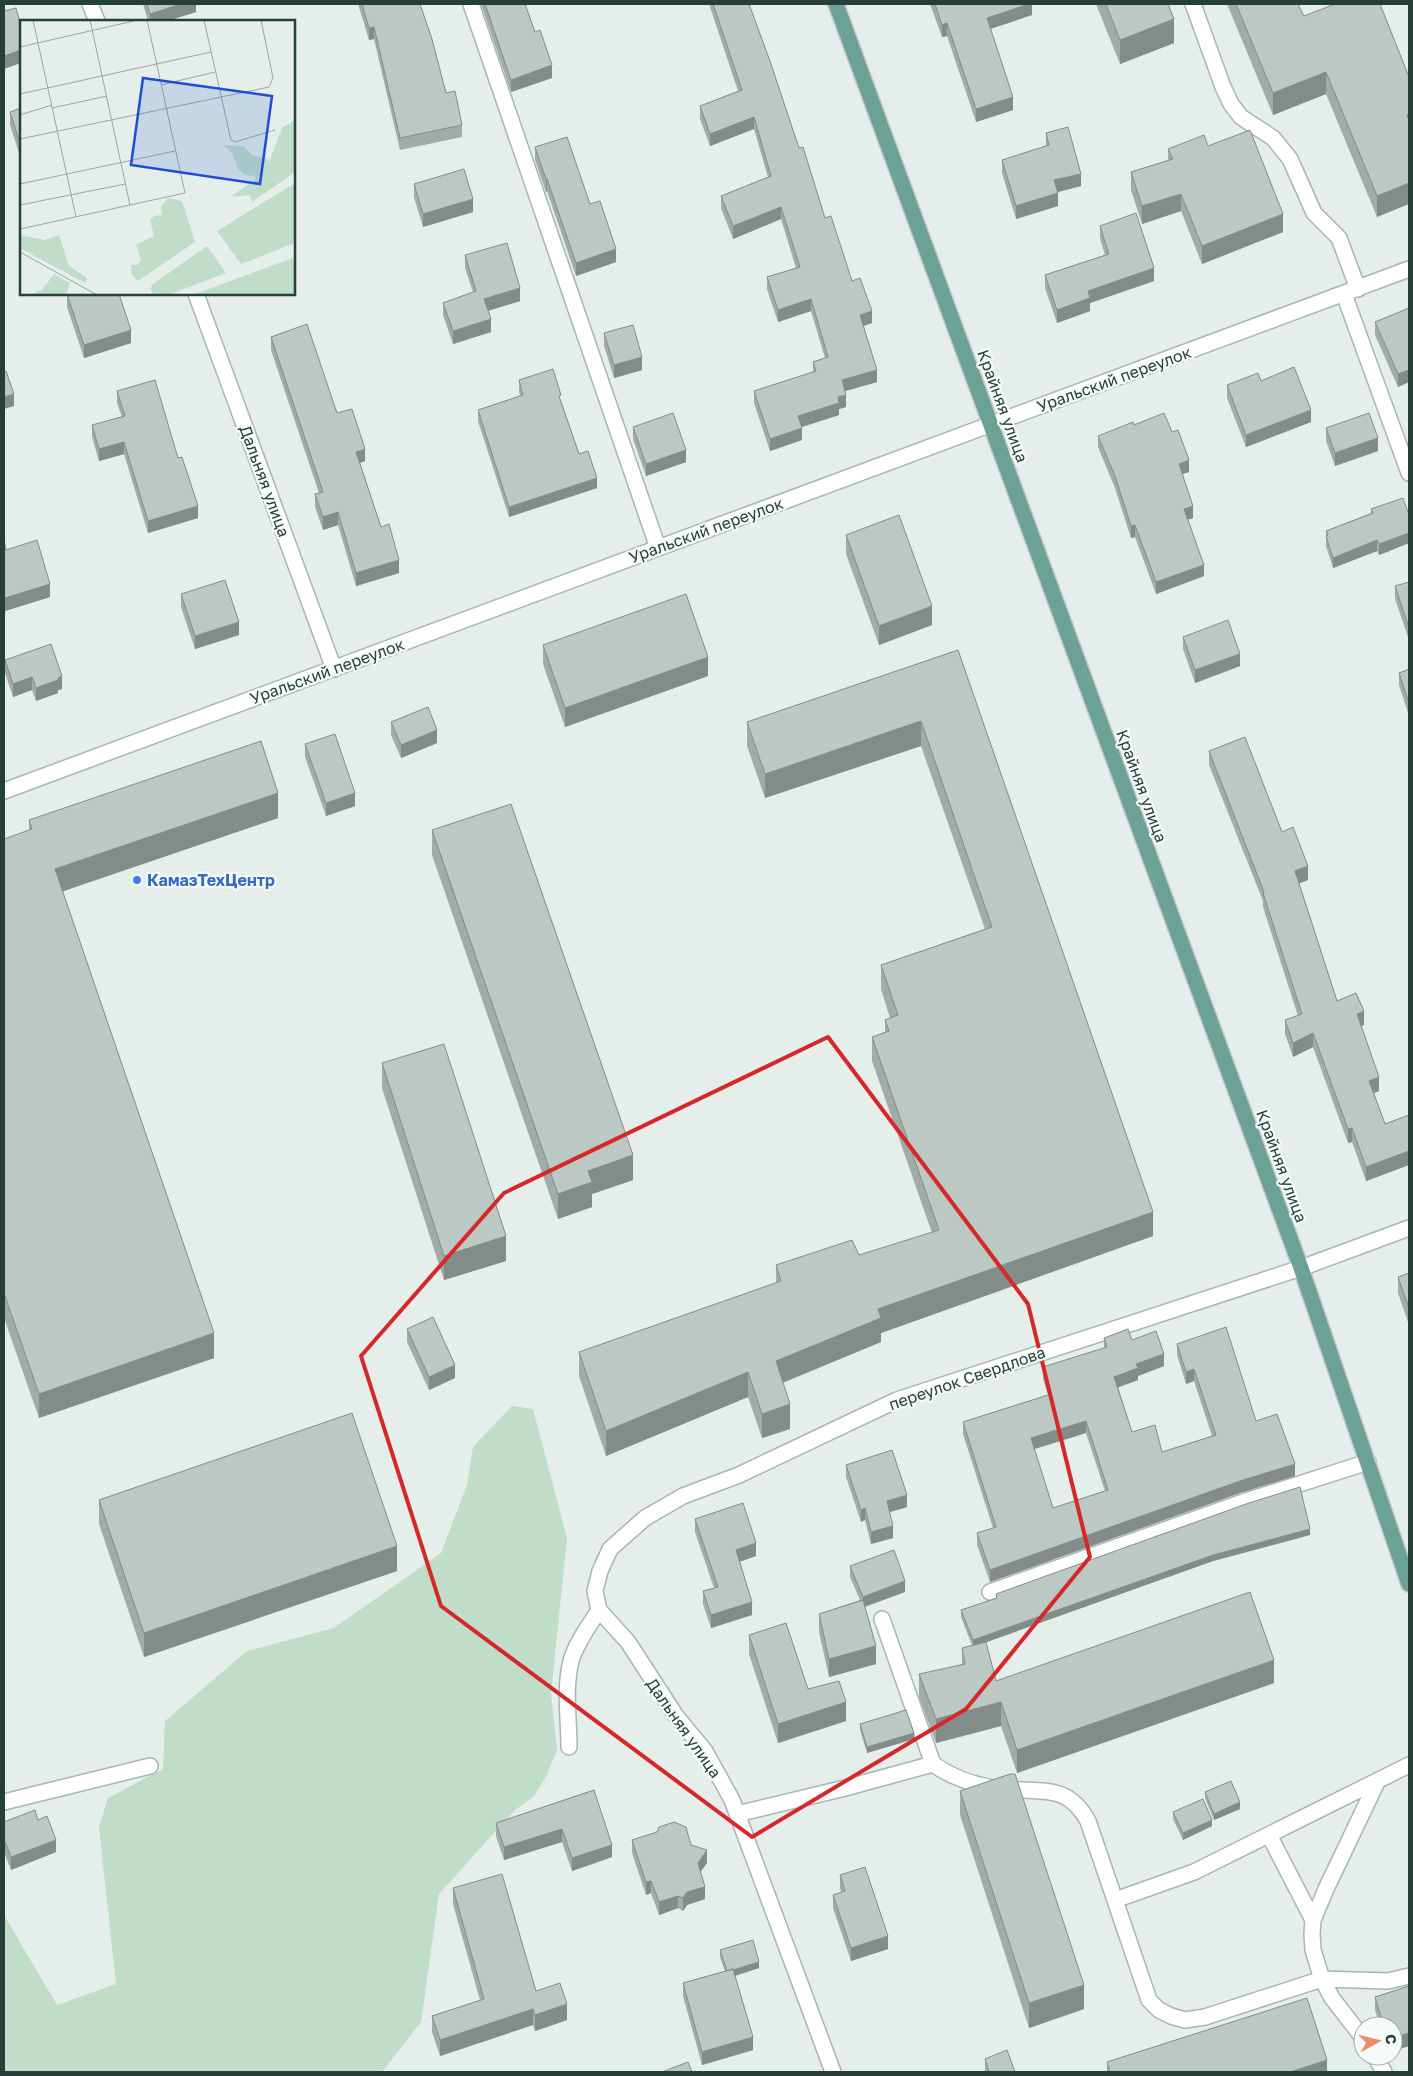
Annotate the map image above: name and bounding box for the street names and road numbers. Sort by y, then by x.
street label: Уральский переулок [1034,342,1194,416]
street label: Крайняя улица [973,347,1033,465]
street label: Дальняя улица [236,422,294,540]
street label: Уральский переулок [626,493,786,567]
street label: Уральский переулок [247,634,407,708]
street label: Крайняя улица [1112,727,1172,845]
street label: Крайняя улица [1252,1107,1312,1225]
street label: переулок Свердлова [886,1342,1048,1414]
street label: Дальняя улица [642,1674,726,1782]

